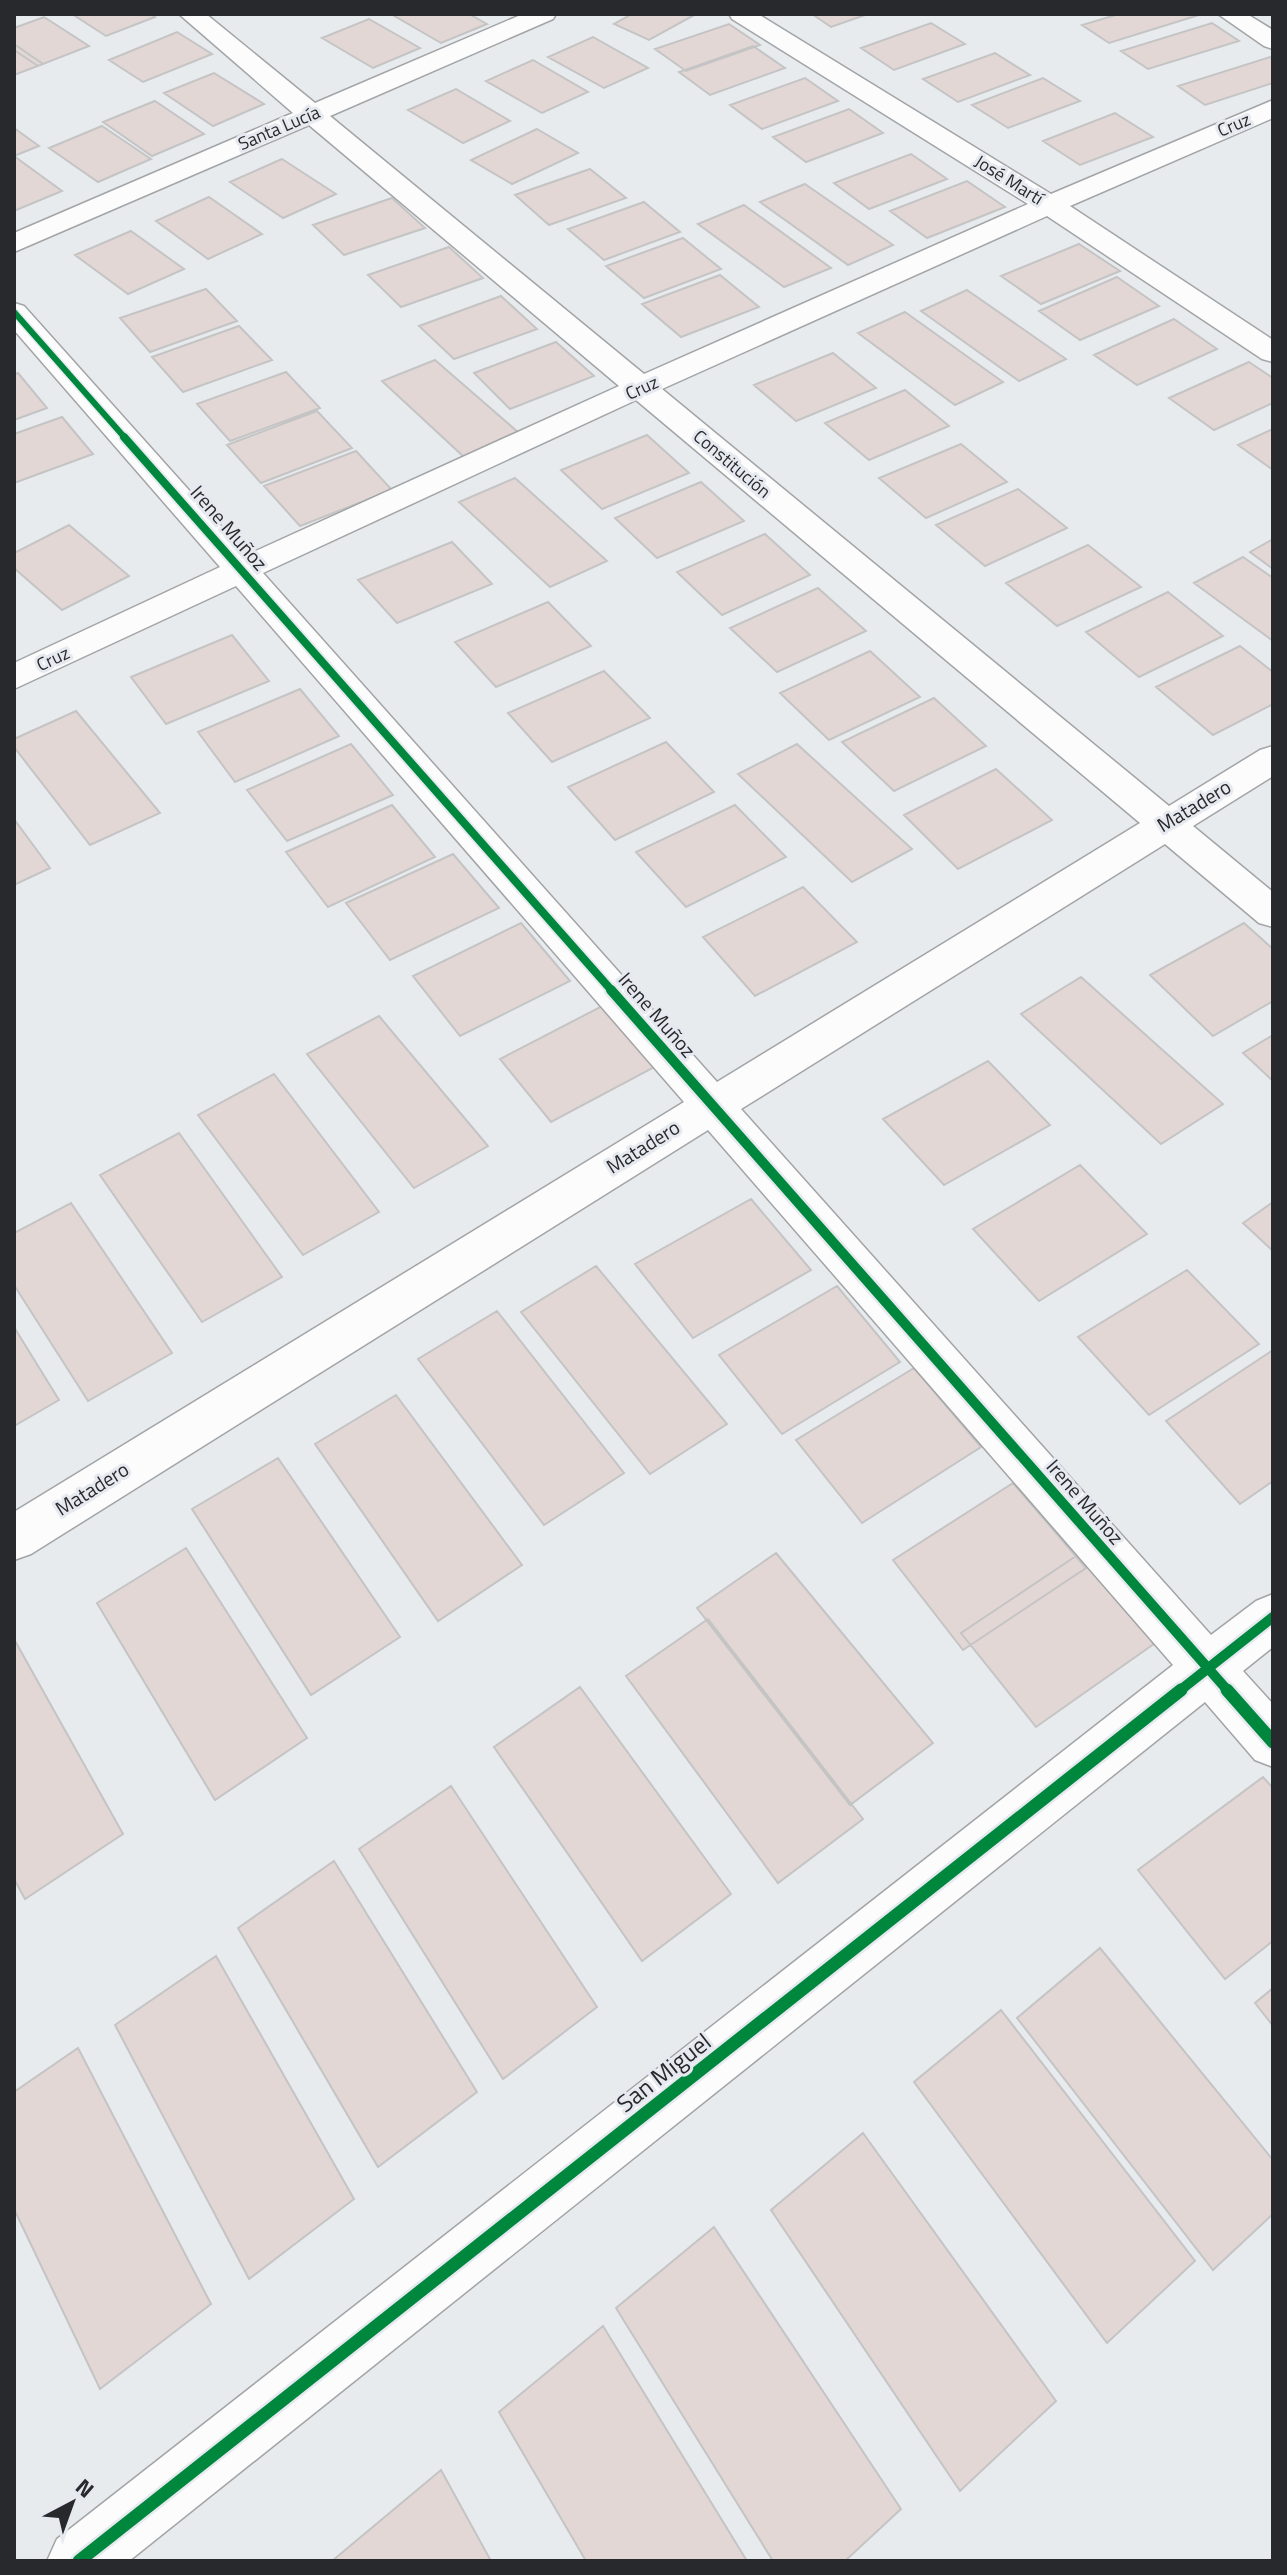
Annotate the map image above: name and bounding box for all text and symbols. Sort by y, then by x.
street label: Santa Lucía [234,98,324,157]
street label: Cruz [1213,106,1255,144]
street label: José Martí [970,148,1051,212]
street label: Cruz [621,368,663,407]
street label: Constitución [688,423,777,504]
street label: Irene Muñoz [183,478,275,577]
street label: Cruz [32,639,74,678]
street label: Matadero [1151,771,1237,840]
street label: Irene Muñoz [611,965,703,1064]
street label: Matadero [600,1112,686,1181]
street label: Irene Muñoz [1039,1452,1131,1551]
street label: Matadero [49,1454,135,1523]
street label: San Miguel [608,2024,718,2121]
north arrow [32,2463,112,2543]
text: N [68,2470,102,2506]

